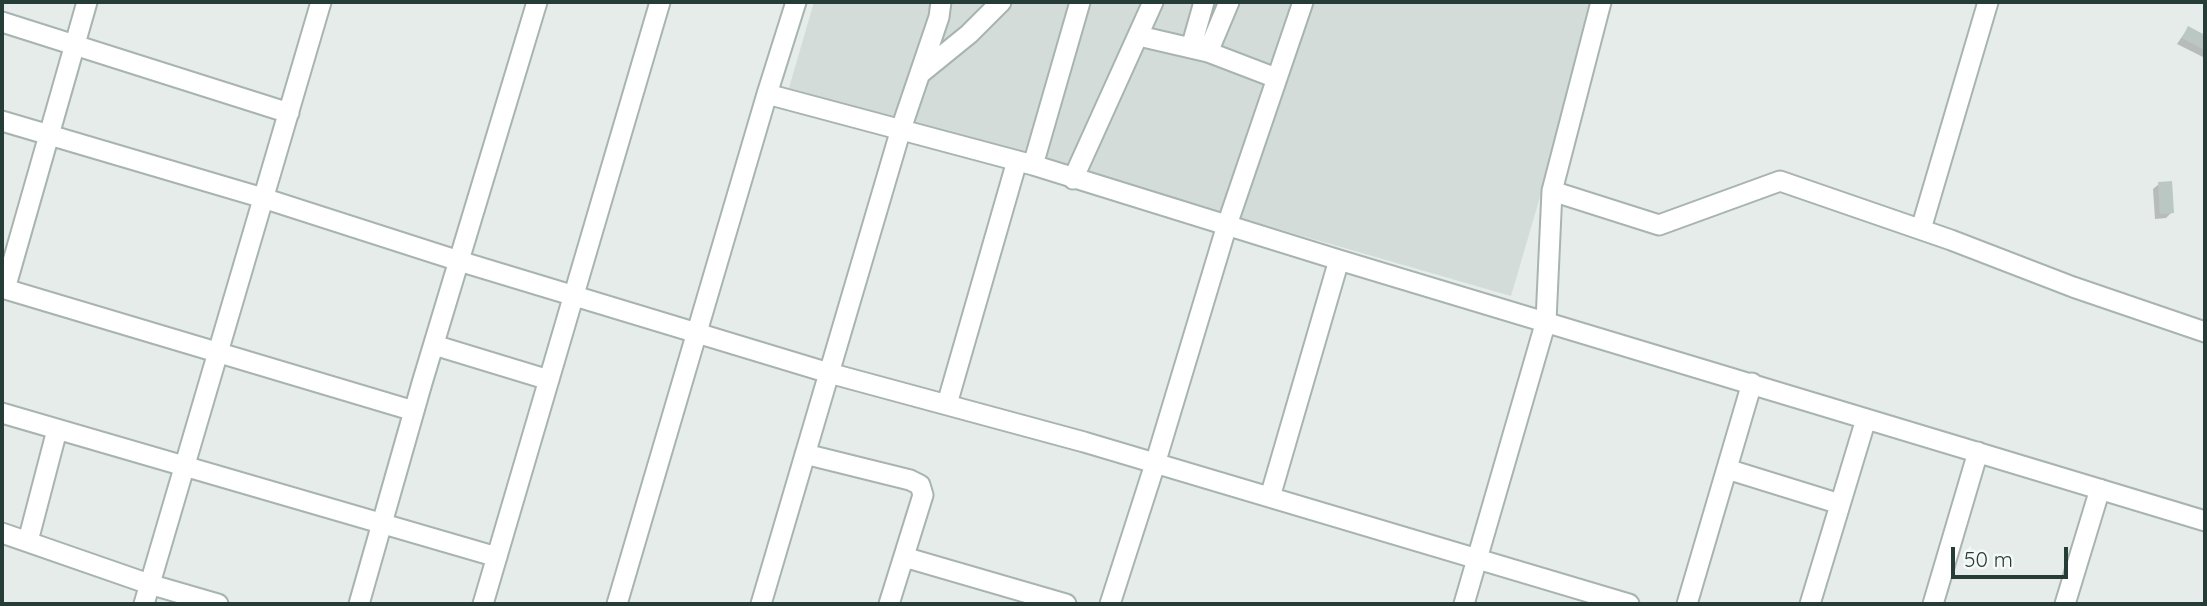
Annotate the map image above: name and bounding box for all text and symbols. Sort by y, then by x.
scale bar [1955,532,2072,576]
text: 50 m [1964,546,2013,572]

